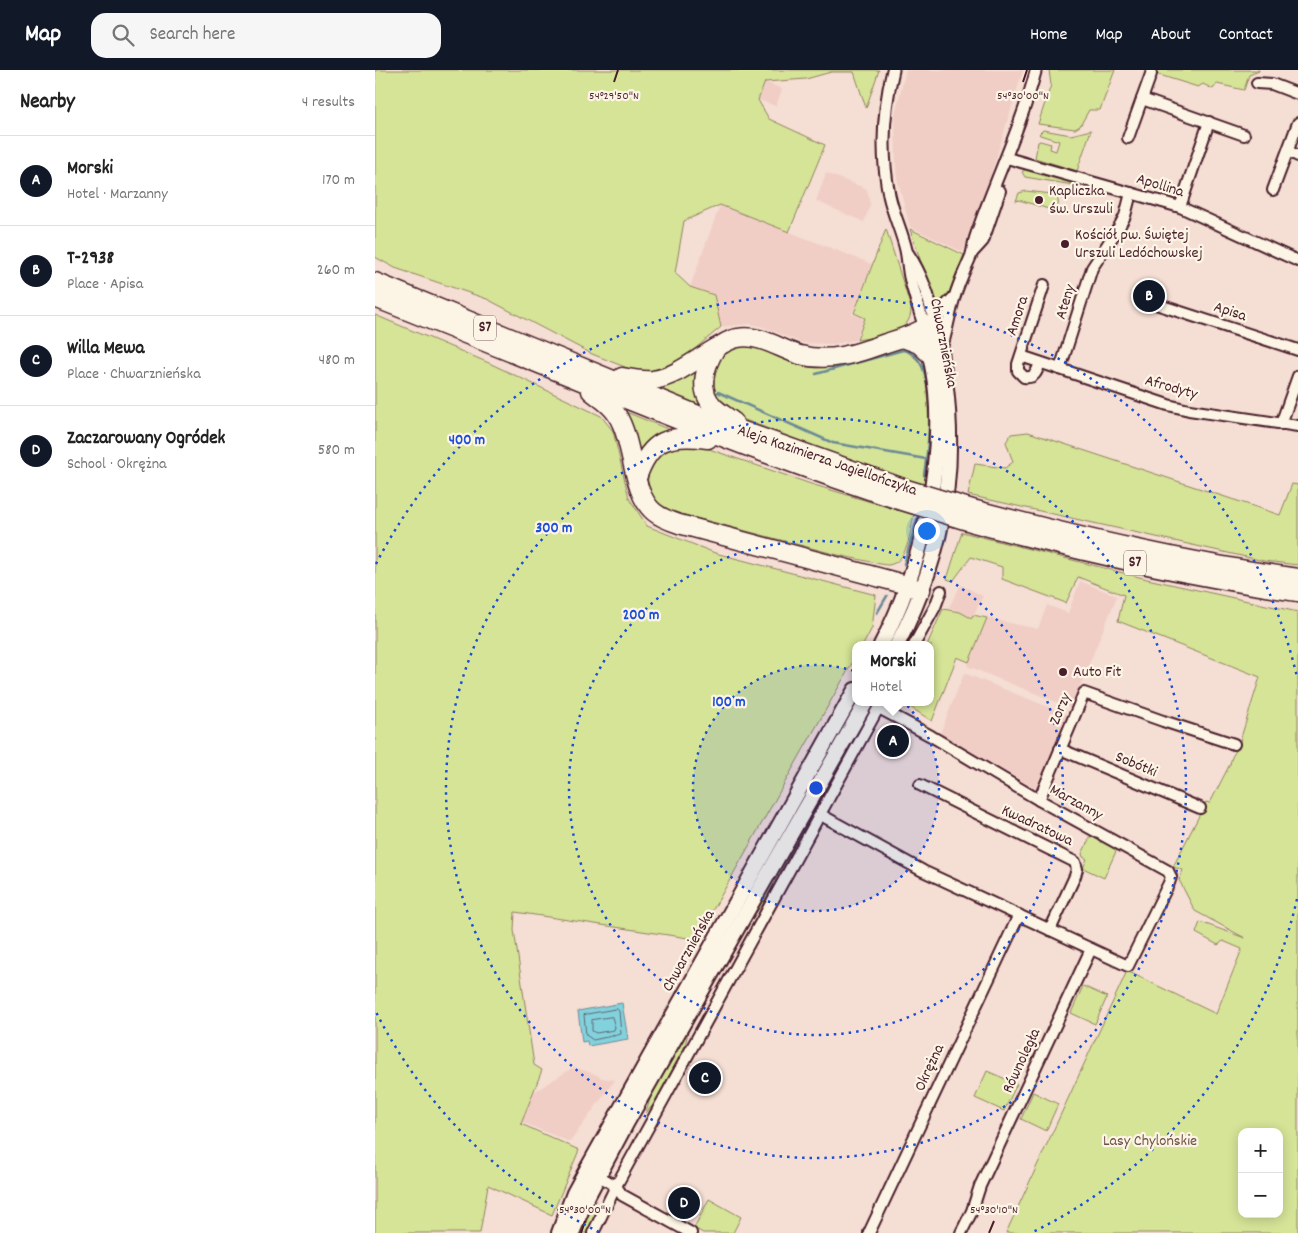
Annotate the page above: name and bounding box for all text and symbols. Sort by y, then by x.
search box [91,13,441,58]
text: Map [25,18,61,52]
icon: search [109,21,137,49]
text: Search here [149,22,235,49]
text: Home [1030,23,1067,48]
text: Map [1095,23,1123,48]
text: About [1151,23,1191,48]
text: Contact [1219,23,1273,48]
text: Nearby [20,88,75,118]
text: 54°29'50"N [589,88,639,105]
text: 54°30'00"N [997,88,1049,105]
text: 4 results [302,91,355,114]
text: Morski [67,156,113,183]
street label: Apollina [1133,168,1187,204]
text: A [32,169,40,192]
text: 170 m [322,169,355,192]
place label: Kapliczka św. Urszuli [1049,180,1113,221]
text: Hotel · Marzanny [67,183,168,206]
marker: Kapliczka św. Urszuli [1033,194,1045,206]
place label: Kościół pw. Świętej Urszuli Ledóchowskej [1075,224,1203,265]
marker: Kościół pw. Świętej Urszuli Ledóchowskej [1059,238,1071,250]
text: T-2938 [67,246,114,273]
text: B [32,259,40,282]
text: 260 m [317,259,355,282]
text: Place · Apisa [67,273,143,296]
pin: B [1133,277,1165,315]
street label: Ateny [1050,281,1082,322]
street label: Amora [1001,293,1035,339]
street label: Chwarznieńska [923,296,963,390]
street label: Apisa [1211,296,1250,328]
road number: S7 [474,316,496,340]
text: Willa Mewa [67,336,144,363]
text: C [32,349,40,372]
text: 480 m [319,349,355,372]
text: Place · Chwarznieńska [67,363,201,386]
street label: Afrodyty [1142,370,1201,407]
street label: Aleja Kazimierza Jagiellończyka [734,419,920,503]
text: Zaczarowany Ogródek [67,426,225,453]
text: 400 m [449,430,485,452]
text: D [32,439,40,462]
text: 580 m [318,439,355,462]
text: School · Okrężna [67,453,167,476]
text: 300 m [536,518,572,540]
your location [914,518,940,544]
road number: S7 [1124,550,1146,576]
text: 200 m [623,605,659,627]
popup [852,641,934,706]
text: Morski [870,649,916,676]
place label: Auto Fit [1073,661,1121,684]
marker: Auto Fit [1057,666,1069,678]
text: Hotel [870,676,902,699]
street label: Zorzy [1044,689,1078,729]
text: 100 m [712,692,746,714]
pin: A [877,722,909,760]
street label: Sobótki [1111,746,1161,784]
centre of rings [807,779,825,797]
street label: Marzanny [1045,779,1107,827]
street label: Kwadratowa [997,799,1077,853]
street label: Chwarznieńska [657,905,721,996]
street label: Równoległa [997,1024,1047,1097]
street label: Okrężna [909,1040,951,1095]
pin: C [689,1059,721,1097]
map controls [1238,1128,1283,1218]
button: + [1238,1128,1283,1173]
park label: Lasy Chylońskie [1103,1130,1197,1153]
button: − [1238,1173,1283,1218]
pin: D [668,1184,700,1222]
text: 54°30'00"N [559,1202,611,1219]
text: 54°30'10"N [970,1202,1018,1219]

